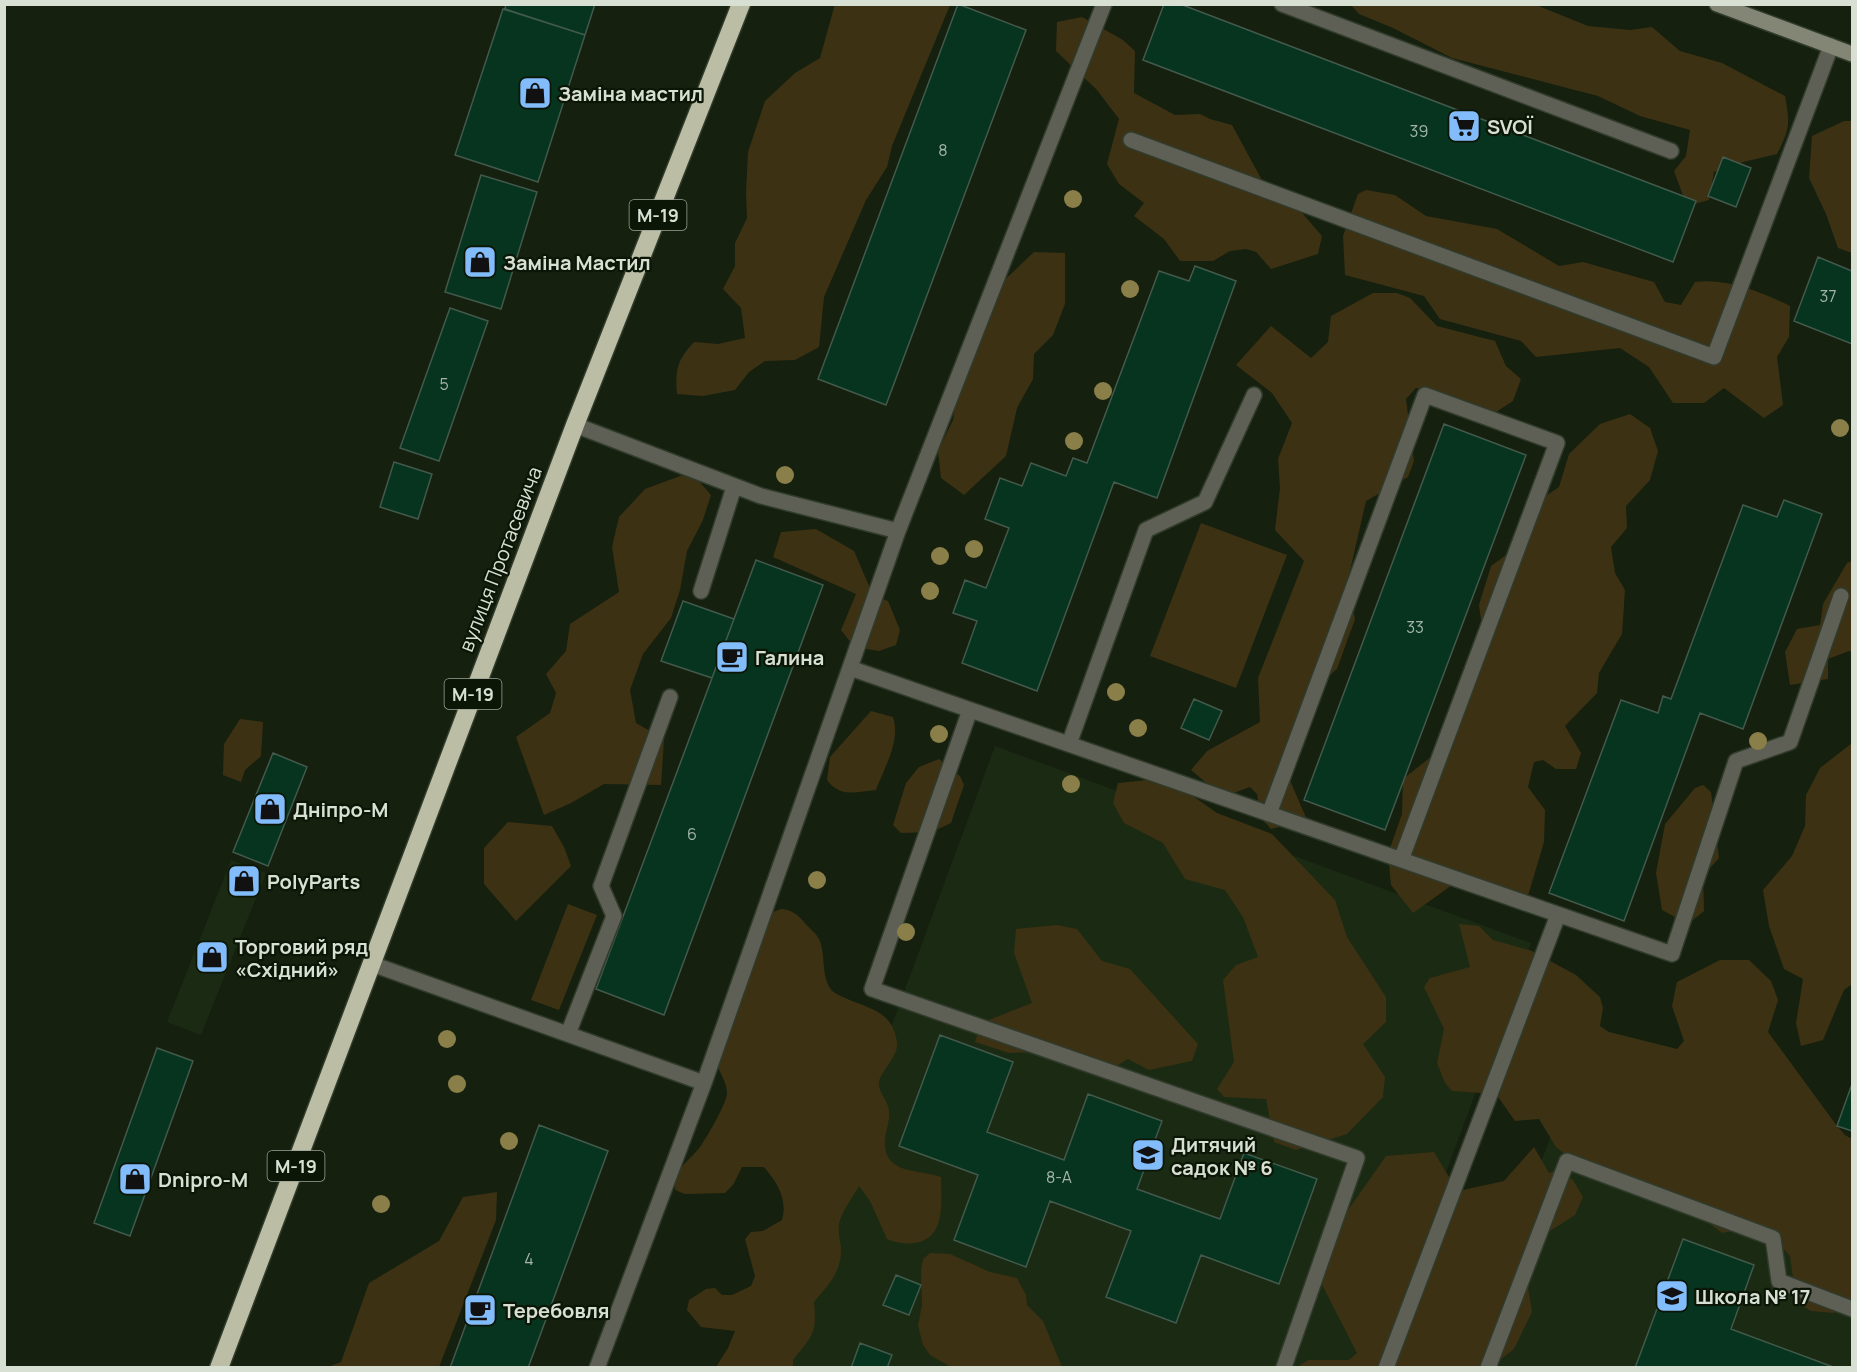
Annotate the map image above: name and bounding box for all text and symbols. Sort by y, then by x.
shop icon: Заміна мастил [517,75,553,111]
place label: Заміна мастил [558,80,703,107]
supermarket icon: SVOЇ [1446,108,1482,144]
place label: SVOЇ [1487,113,1533,140]
house number: 39 [1410,120,1428,142]
house number: 8 [938,139,948,161]
road number: М-19 [630,200,686,230]
shop icon: Заміна Мастил [462,244,498,280]
place label: Заміна Мастил [503,249,651,276]
house number: 37 [1820,285,1836,307]
house number: 5 [439,373,449,395]
street label: вулиця Протасевича [452,463,548,655]
house number: 33 [1406,616,1424,638]
cafe icon: Галина [714,639,750,675]
place label: Галина [755,644,824,671]
road number: М-19 [444,679,502,709]
shop icon: Дніпро-М [252,791,288,827]
place label: Дніпро-М [293,796,388,823]
house number: 6 [687,823,697,845]
shop icon: PolyParts [226,863,262,899]
place label: PolyParts [267,868,360,895]
place label: Торговий ряд «Східний» [235,933,368,983]
shop icon: Торговий ряд «Східний» [194,939,230,975]
place label: Дитячий садок № 6 [1171,1131,1273,1181]
school or university icon: Дитячий садок № 6 [1130,1137,1166,1173]
road number: М-19 [268,1151,324,1181]
shop icon: Dnipro-M [117,1161,153,1197]
place label: Dnipro-M [158,1166,248,1193]
house number: 8-А [1046,1166,1072,1188]
house number: 4 [524,1248,534,1270]
school or university icon: Школа № 17 [1654,1278,1690,1314]
place label: Школа № 17 [1695,1283,1811,1310]
cafe icon: Теребовля [462,1292,498,1328]
place label: Теребовля [503,1297,609,1324]

